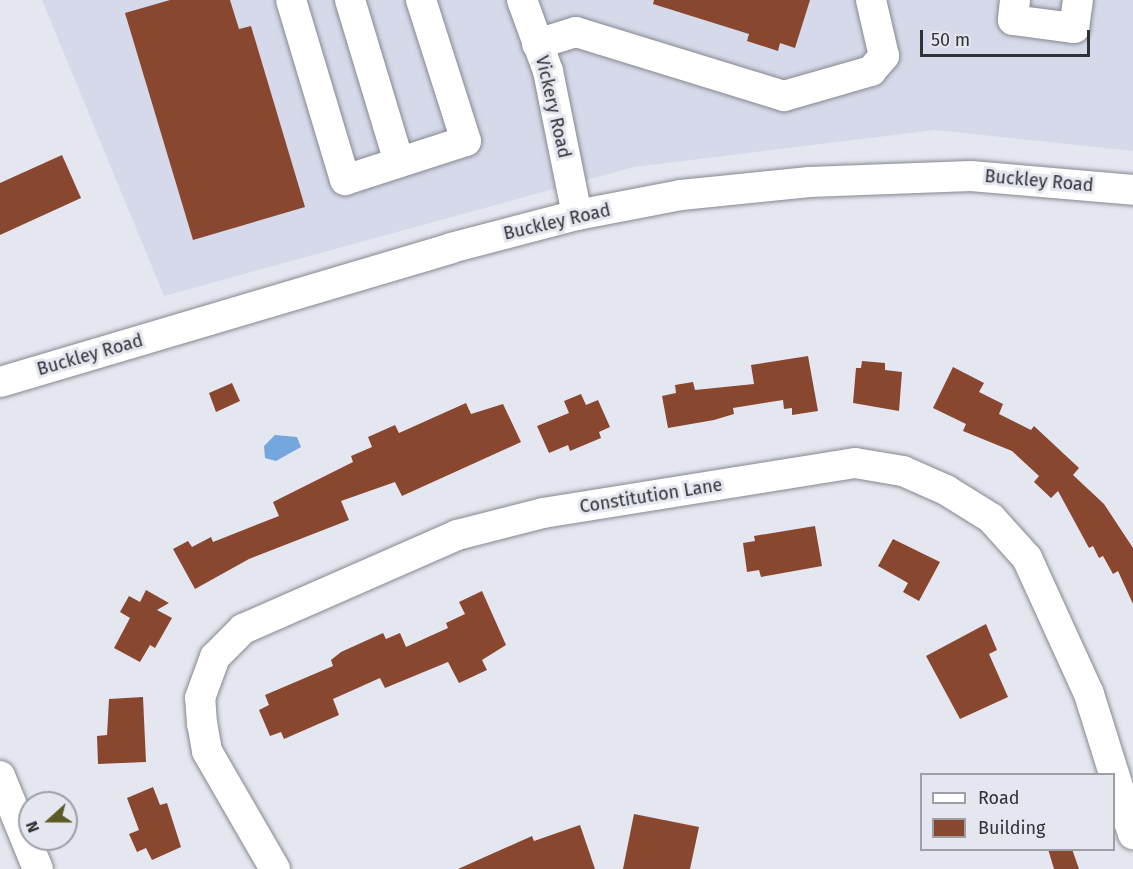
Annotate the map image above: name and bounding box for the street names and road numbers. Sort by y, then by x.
street label: Vickery Road [531,54,575,160]
street label: Buckley Road [984,165,1094,197]
street label: Buckley Road [501,199,613,245]
street label: Buckley Road [34,330,146,380]
street label: Constitution Lane [578,474,724,518]

